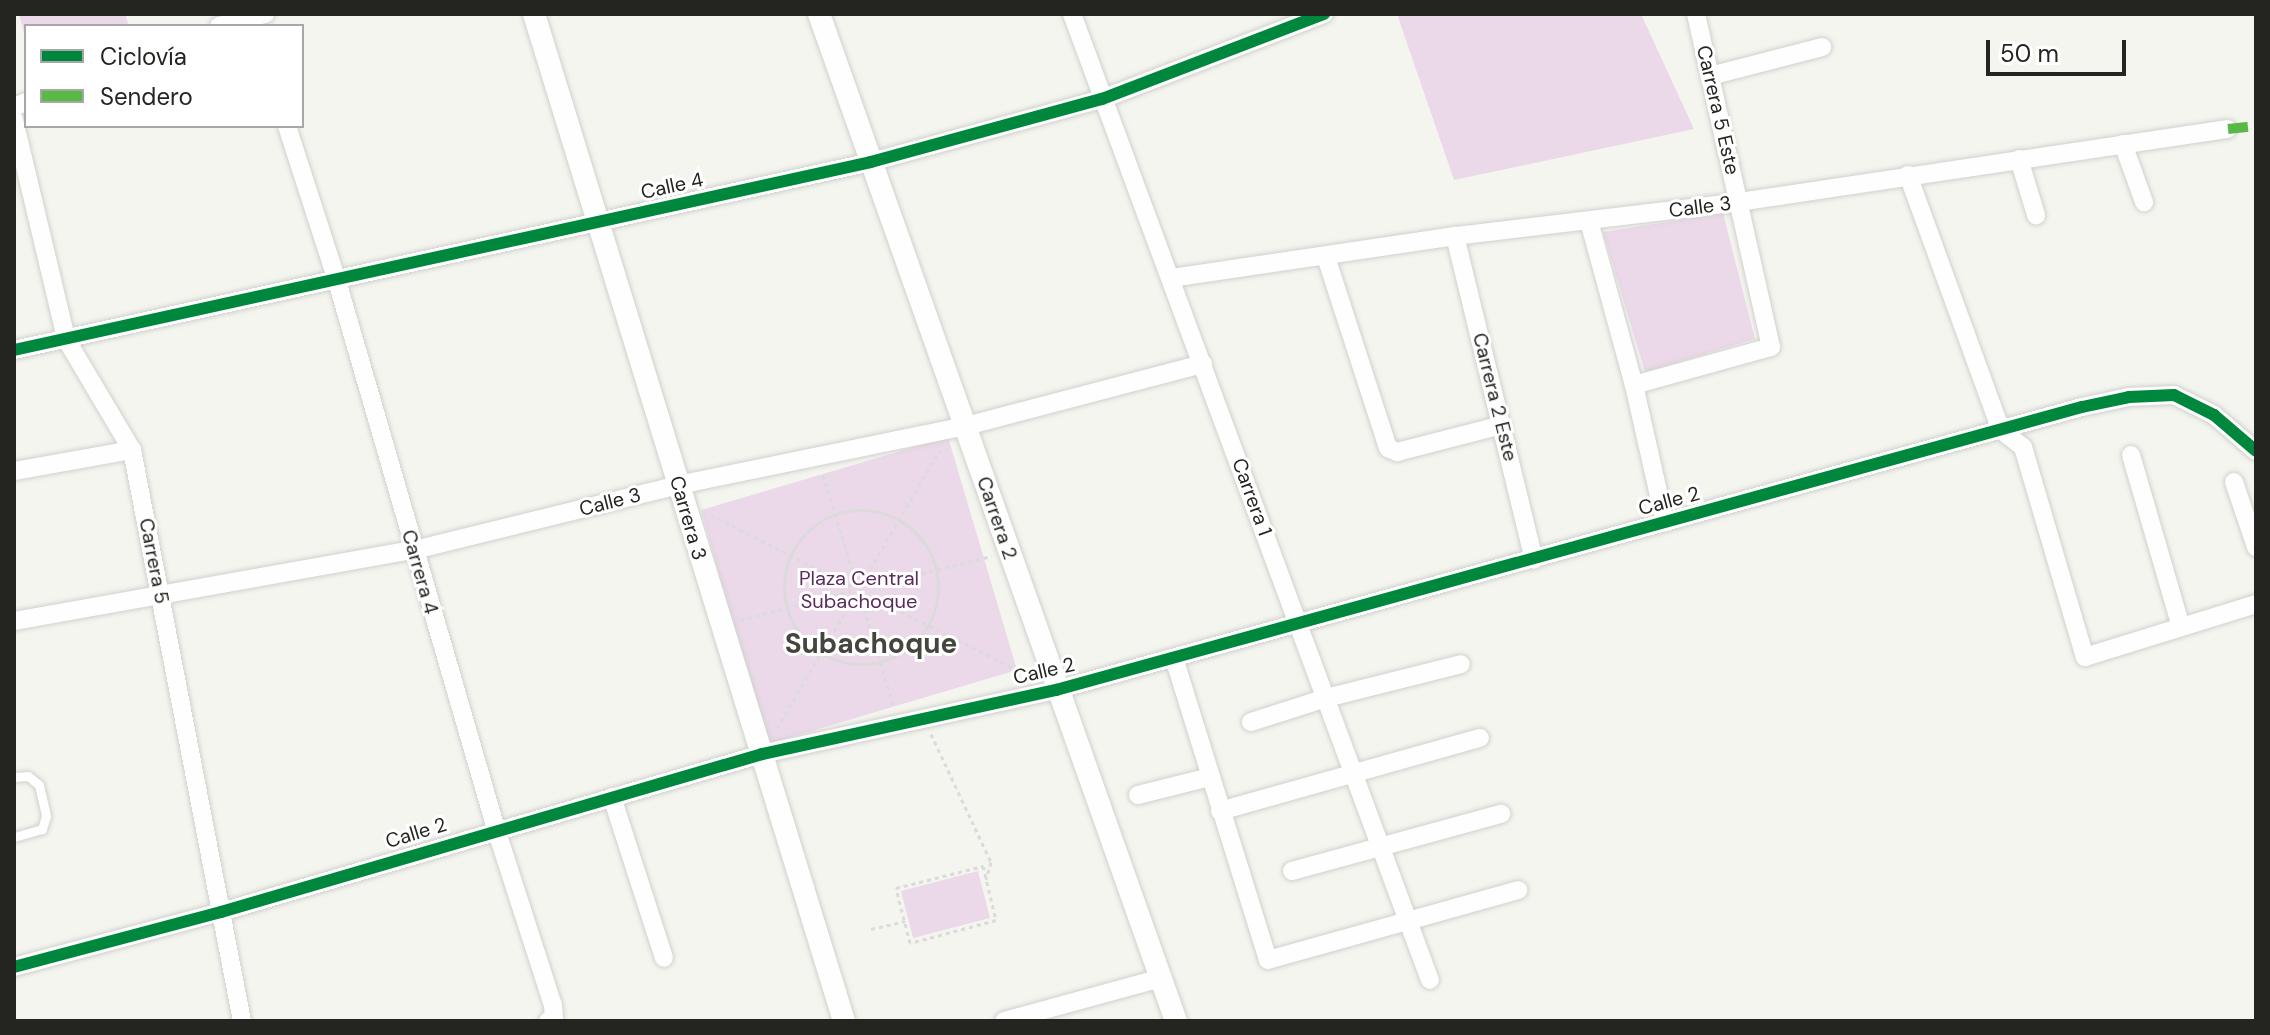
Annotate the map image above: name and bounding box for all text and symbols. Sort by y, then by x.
legend [24,24,304,128]
scale bar [1990,24,2130,74]
text: 50 m [2000,38,2059,69]
text: Ciclovía [100,41,187,72]
street label: Carrera 5 Este [1691,43,1745,177]
text: Sendero [100,81,193,112]
street label: Calle 4 [639,168,705,204]
street label: Calle 3 [1667,191,1733,223]
street label: Carrera 2 Este [1467,330,1523,464]
street label: Carrera 1 [1227,455,1277,539]
street label: Carrera 3 [665,473,711,563]
street label: Carrera 2 [972,473,1022,563]
street label: Calle 2 [1636,481,1702,521]
street label: Calle 3 [577,483,643,521]
street label: Carrera 5 [134,516,174,606]
street label: Carrera 4 [397,527,443,617]
park label: Plaza Central Subachoque [799,567,919,614]
district label: Subachoque [785,627,957,661]
street label: Calle 2 [1011,652,1077,690]
street label: Calle 2 [383,812,449,854]

